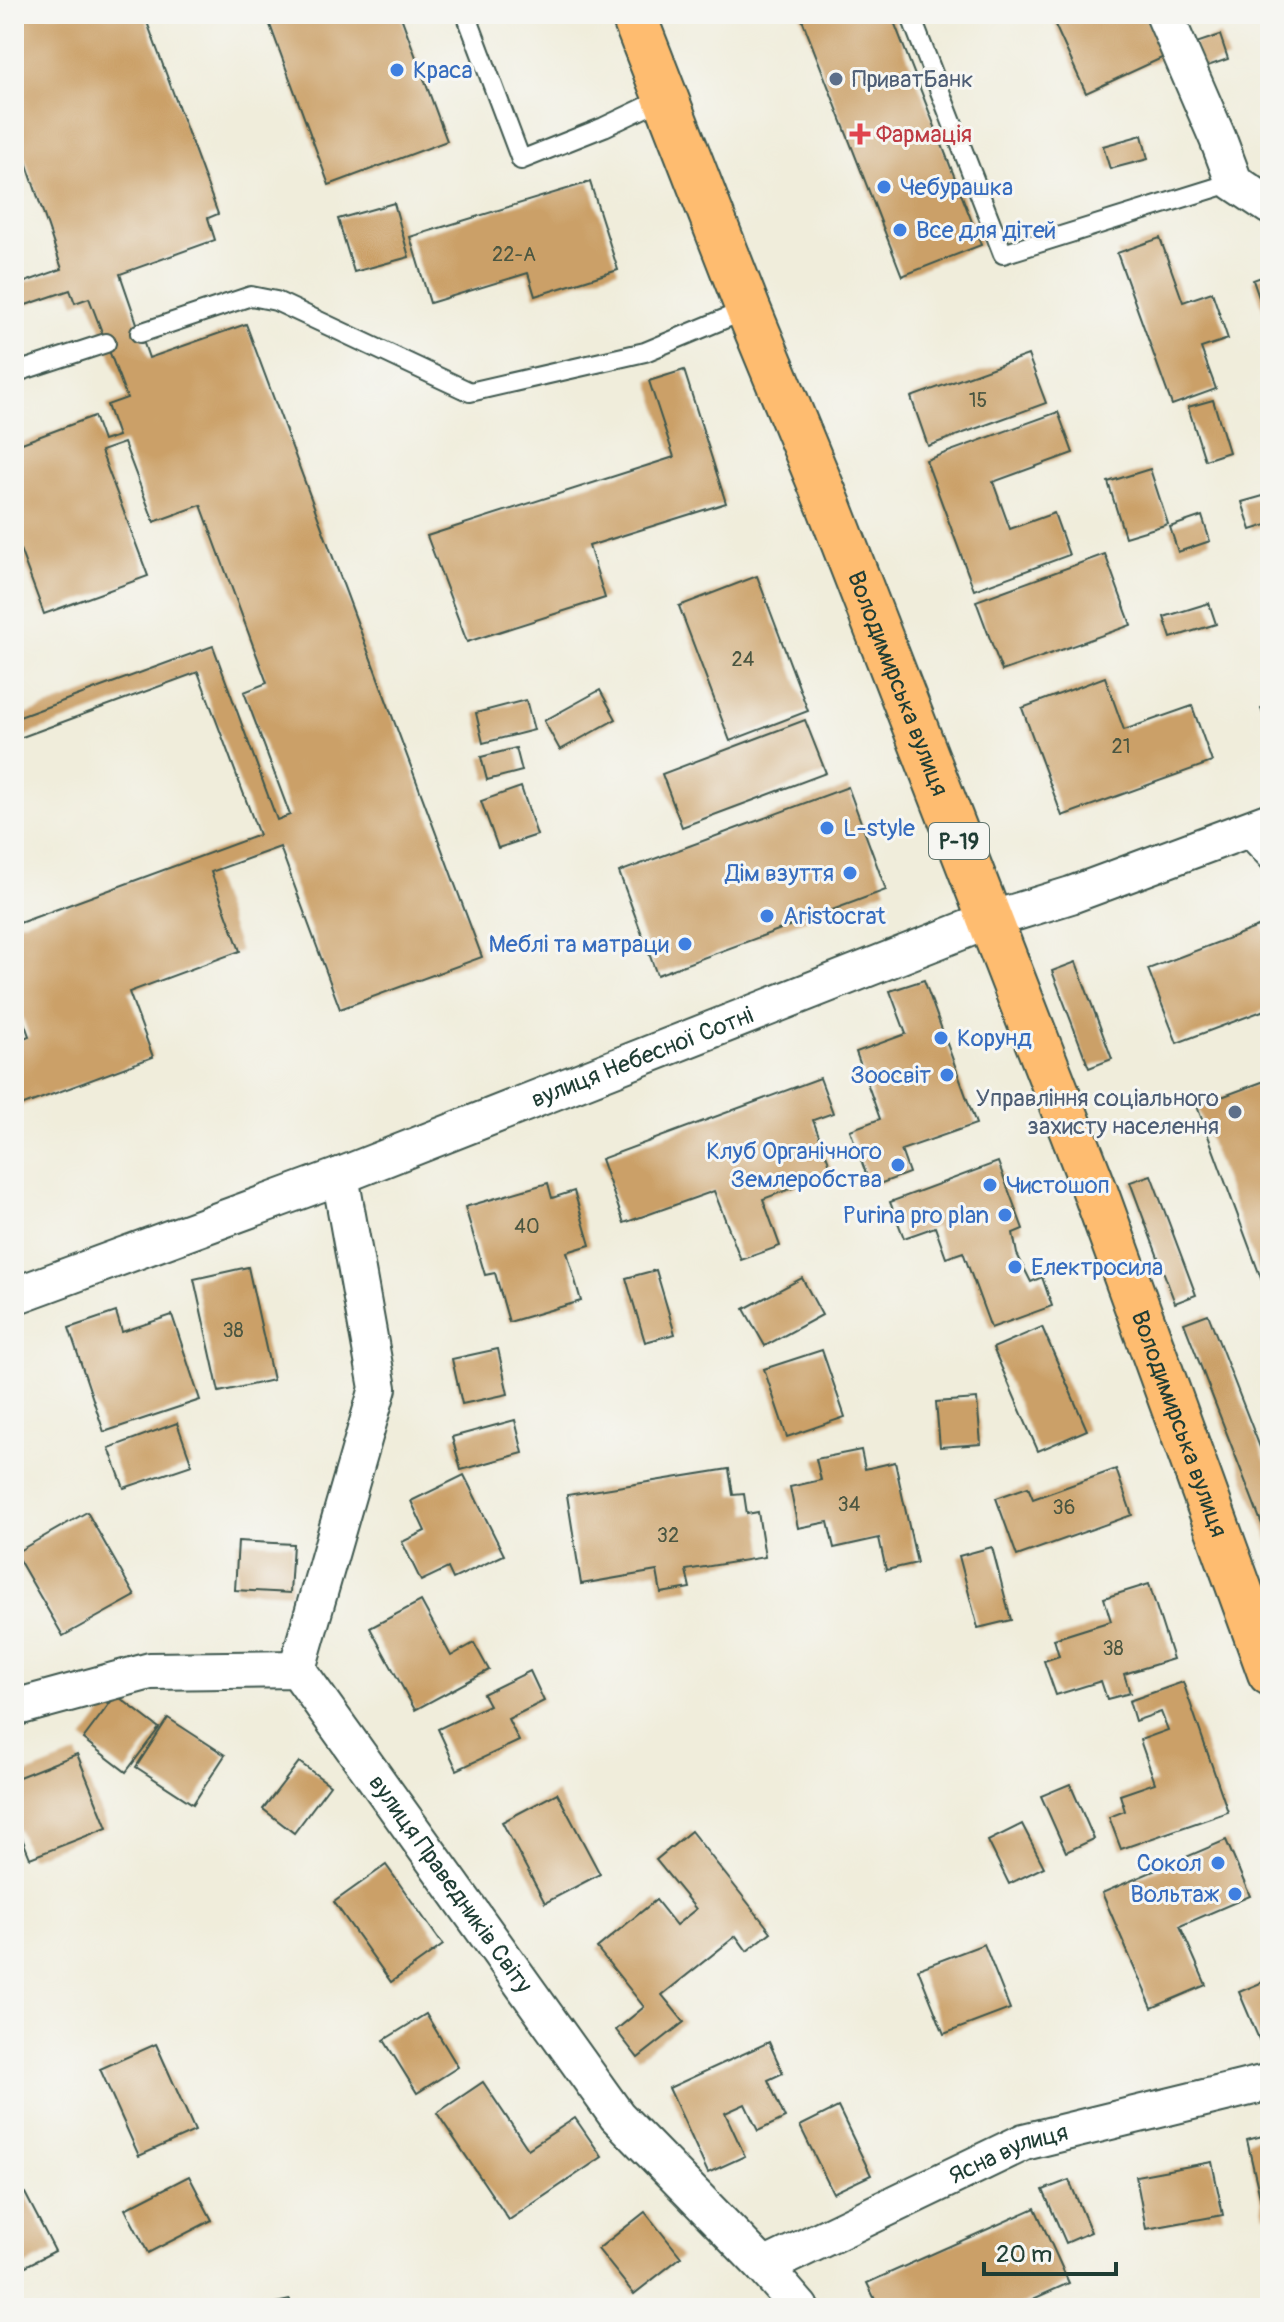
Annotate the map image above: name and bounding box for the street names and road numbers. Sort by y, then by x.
street label: Володимирська вулиця [841,567,954,800]
road number: Р-19 [929,823,989,859]
street label: вулиця Небесної Сотні [527,1001,757,1114]
street label: Володимирська вулиця [1125,1307,1233,1541]
street label: вулиця Праведників Світу [362,1769,538,1999]
street label: Ясна вулиця [944,2118,1071,2191]

